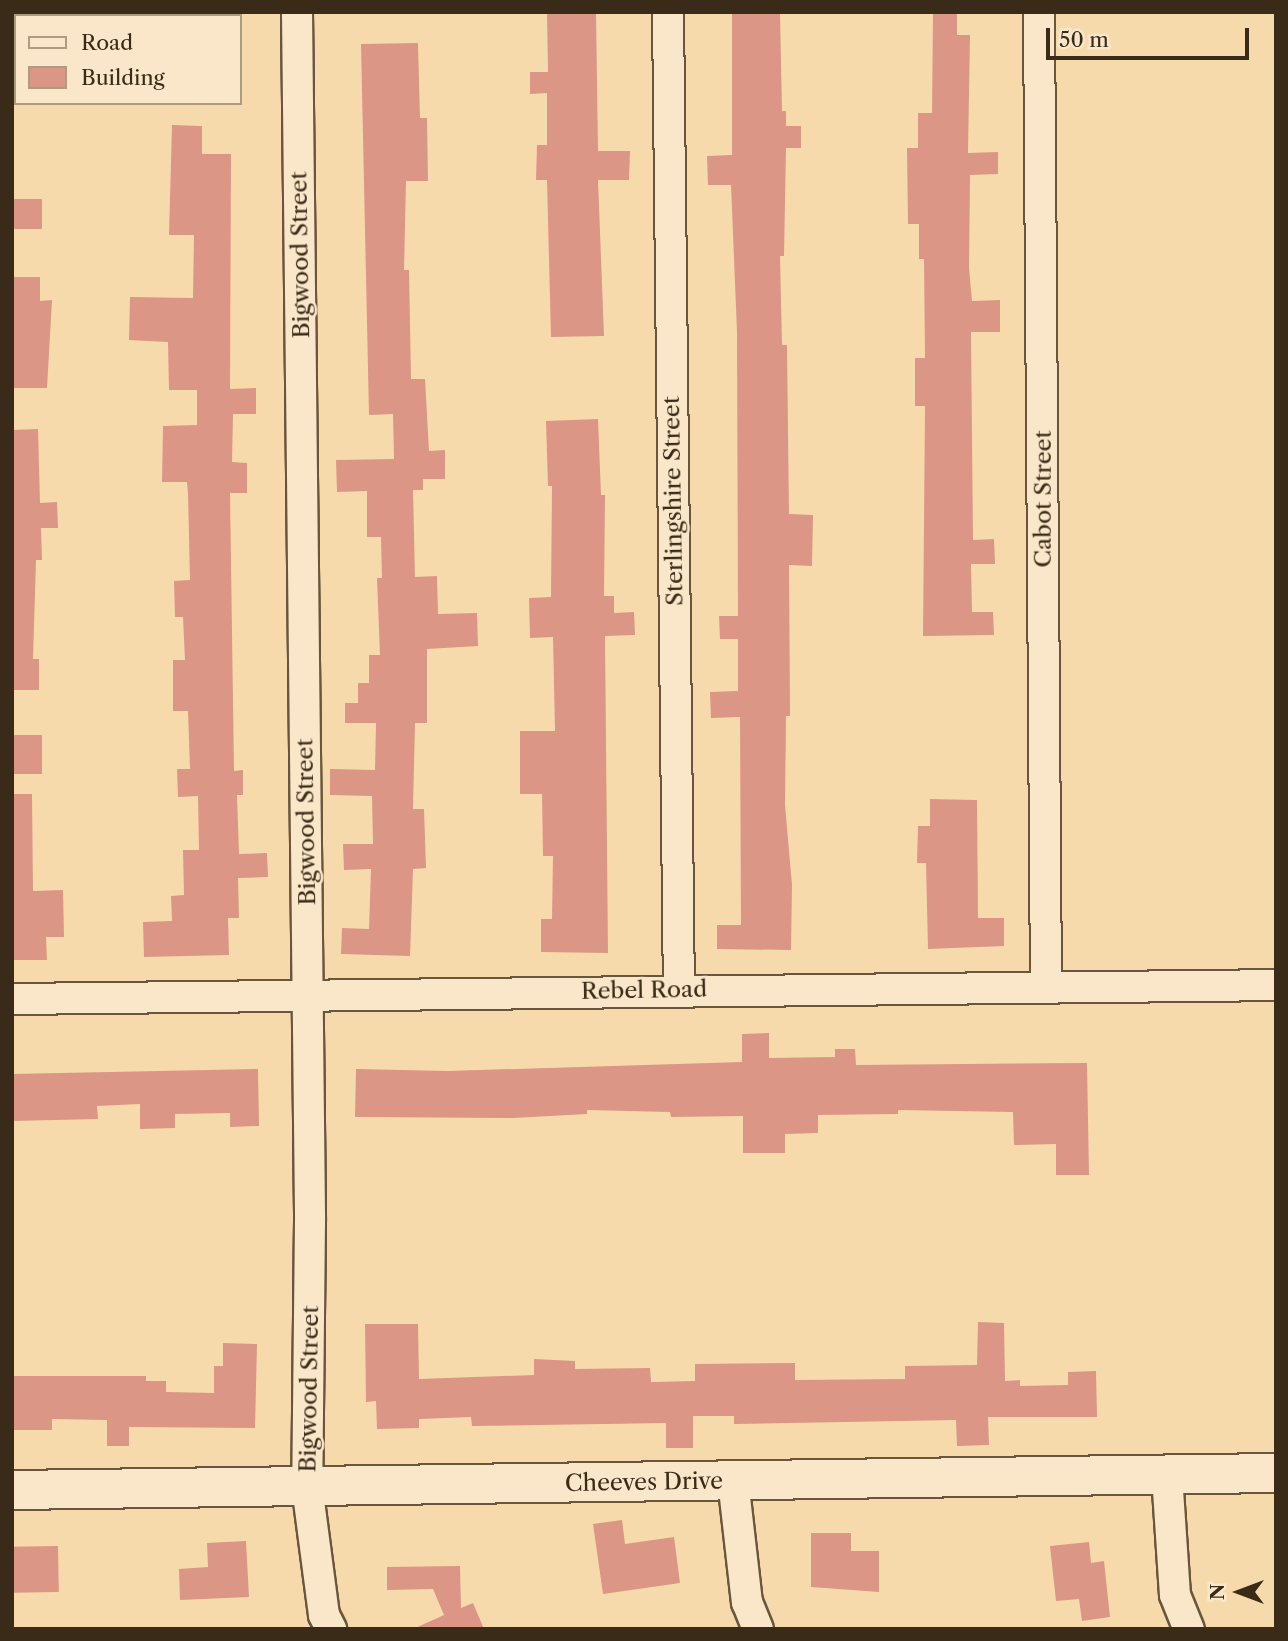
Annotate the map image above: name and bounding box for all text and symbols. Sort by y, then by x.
legend [14,14,242,105]
scale bar [1050,14,1253,58]
text: 50 m [1059,27,1109,52]
text: Road [81,30,133,55]
text: Building [81,65,165,90]
street label: Bigwood Street [285,171,315,339]
street label: Sterlingshire Street [657,396,689,606]
street label: Cabot Street [1029,430,1057,568]
street label: Bigwood Street [291,738,321,906]
street label: Rebel Road [581,975,707,1005]
street label: Bigwood Street [294,1305,324,1473]
street label: Cheeves Drive [565,1467,723,1497]
north arrow [1204,1557,1274,1627]
text: N [1206,1584,1229,1600]

